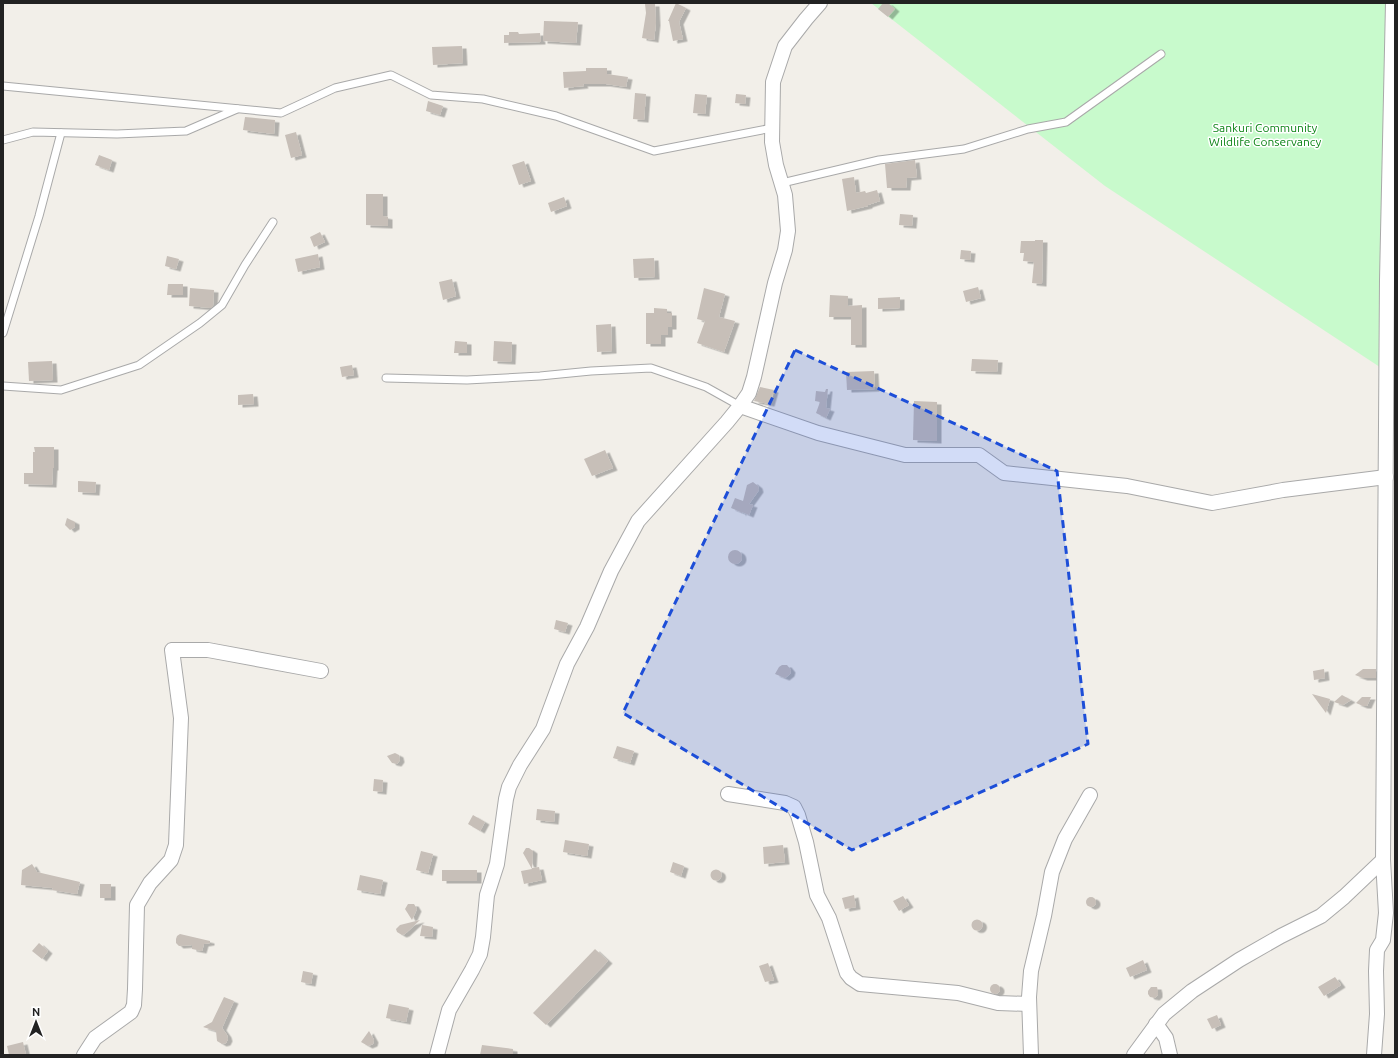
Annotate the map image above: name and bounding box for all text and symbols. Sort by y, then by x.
park label: Sankuri Community Wildlife Conservancy [1209,121,1322,148]
north arrow [16,1002,56,1042]
text: N [32,1006,40,1018]

